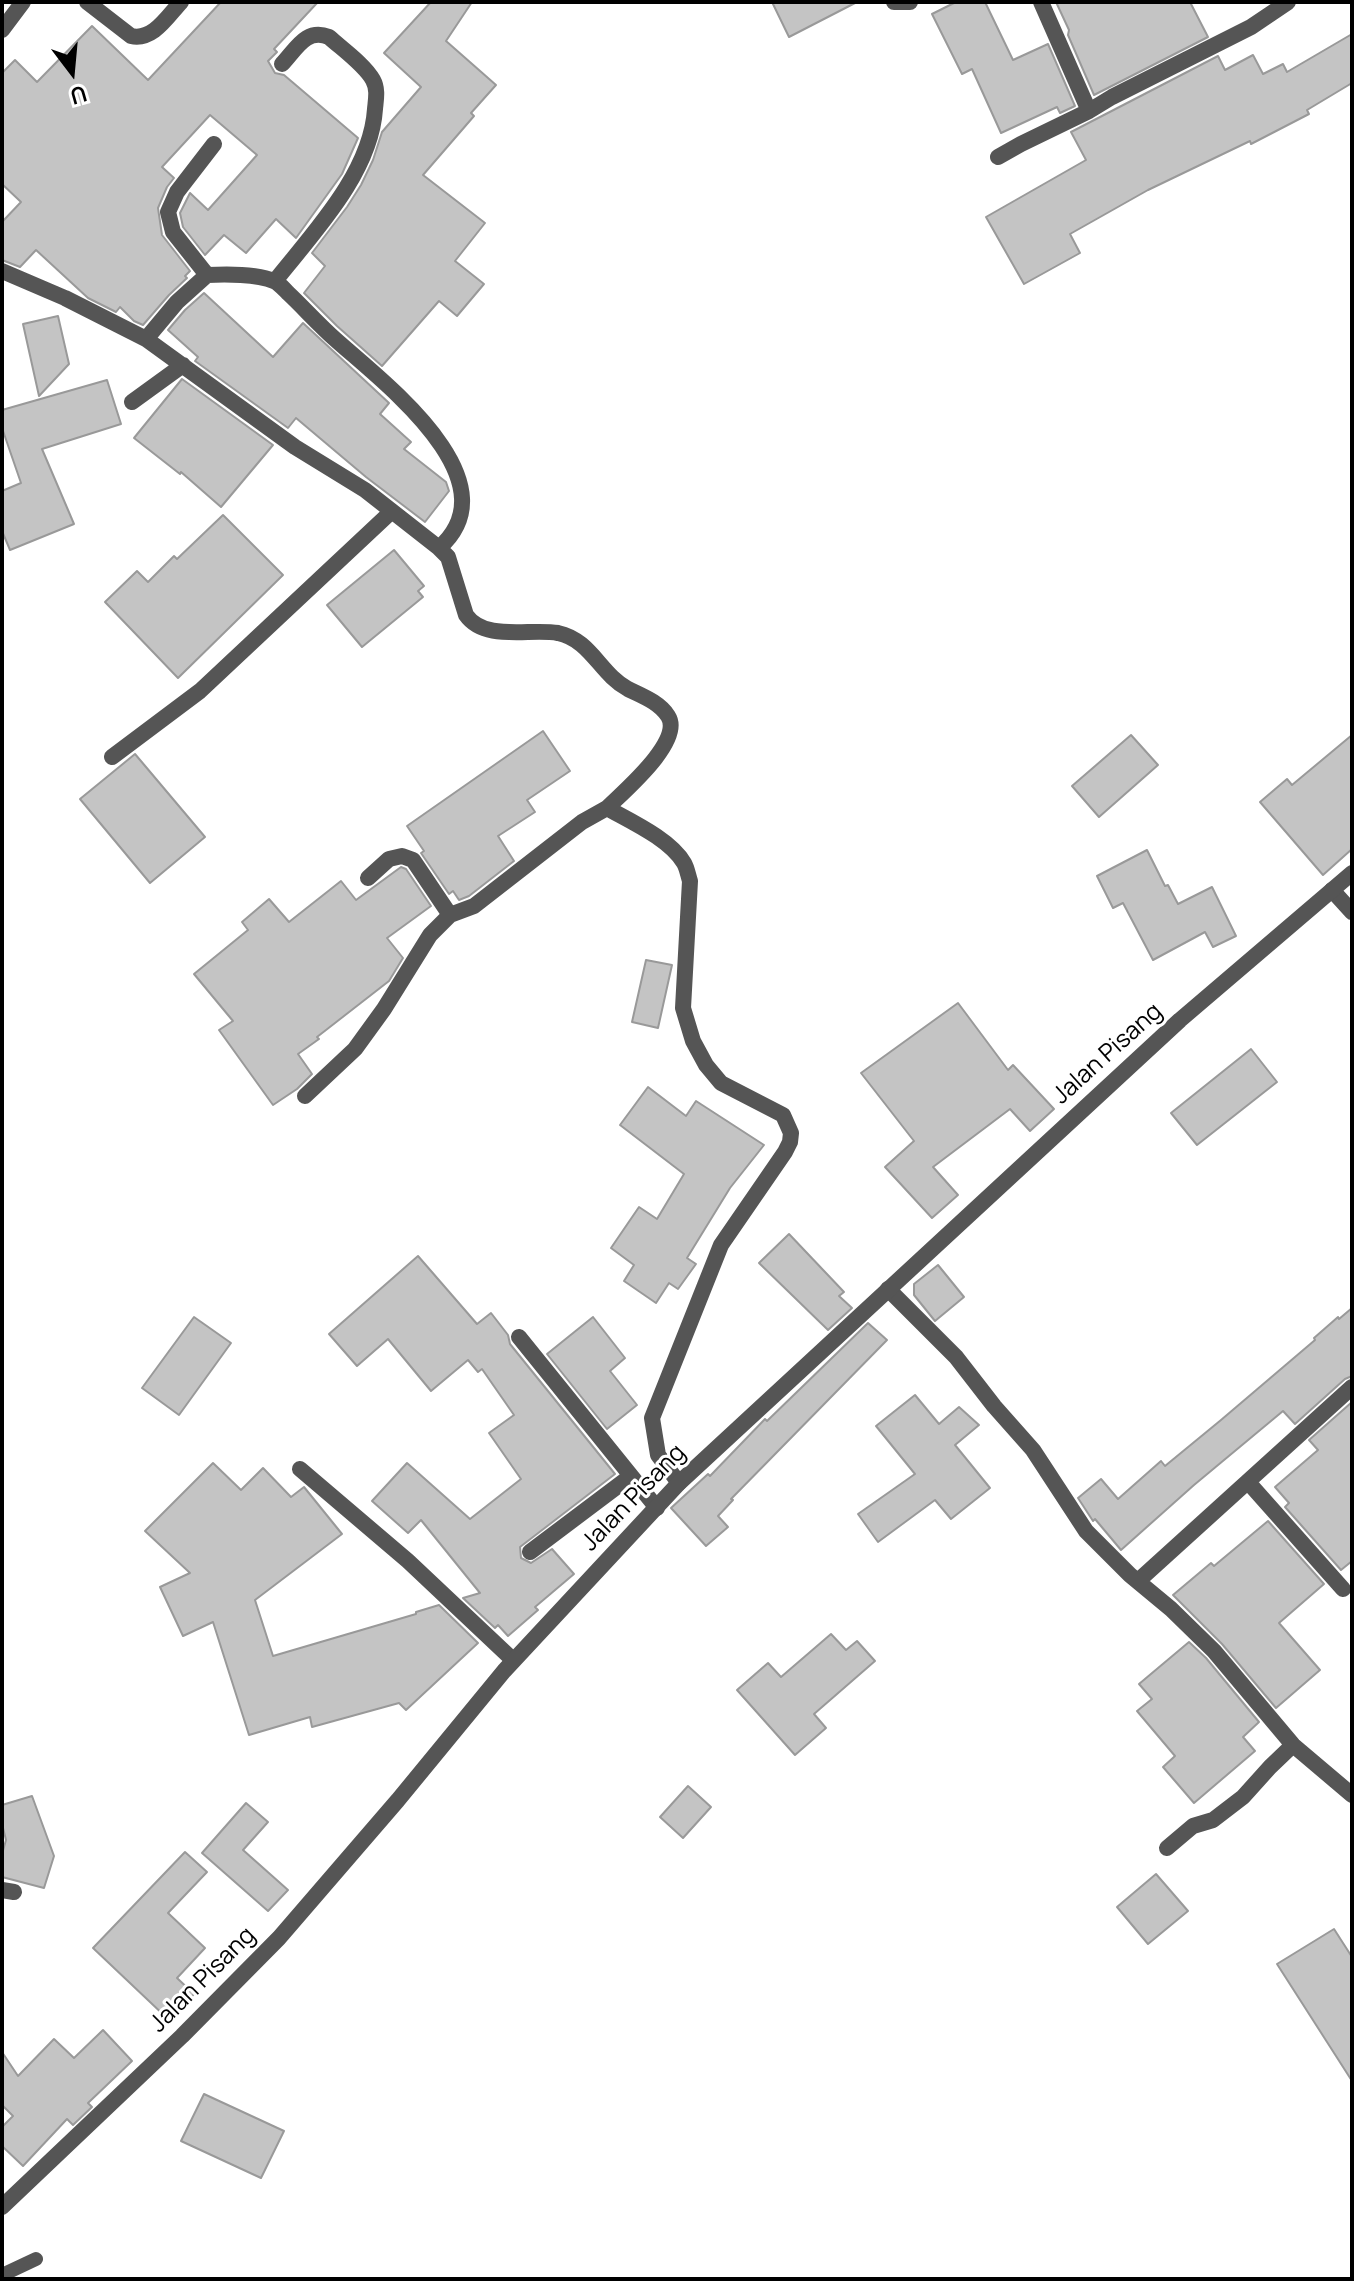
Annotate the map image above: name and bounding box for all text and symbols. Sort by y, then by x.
north arrow [32,32,112,112]
text: U [67,78,90,112]
street label: Jalan Pisang [1047,997,1169,1111]
street label: Jalan Pisang [576,1439,692,1557]
street label: Jalan Pisang [144,1921,262,2039]

